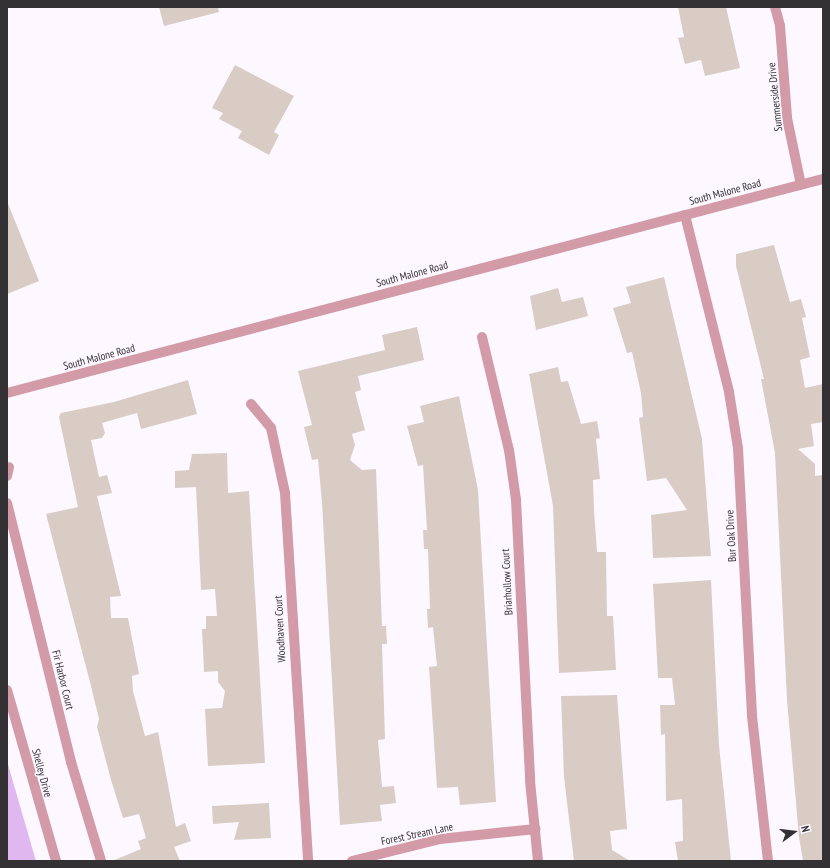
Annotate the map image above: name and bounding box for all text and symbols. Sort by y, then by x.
street label: Summerside Drive [765,62,785,132]
street label: South Malone Road [688,176,762,208]
street label: South Malone Road [375,258,449,290]
street label: South Malone Road [62,341,136,373]
street label: Bur Oak Drive [723,510,739,562]
street label: Briarhollow Court [499,548,515,616]
street label: Woodhaven Court [272,595,288,663]
street label: Fir Harbor Court [49,649,77,711]
street label: Shelley Drive [29,747,55,799]
north arrow [774,812,814,852]
street label: Forest Stream Lane [380,820,454,848]
text: N [798,824,813,834]

